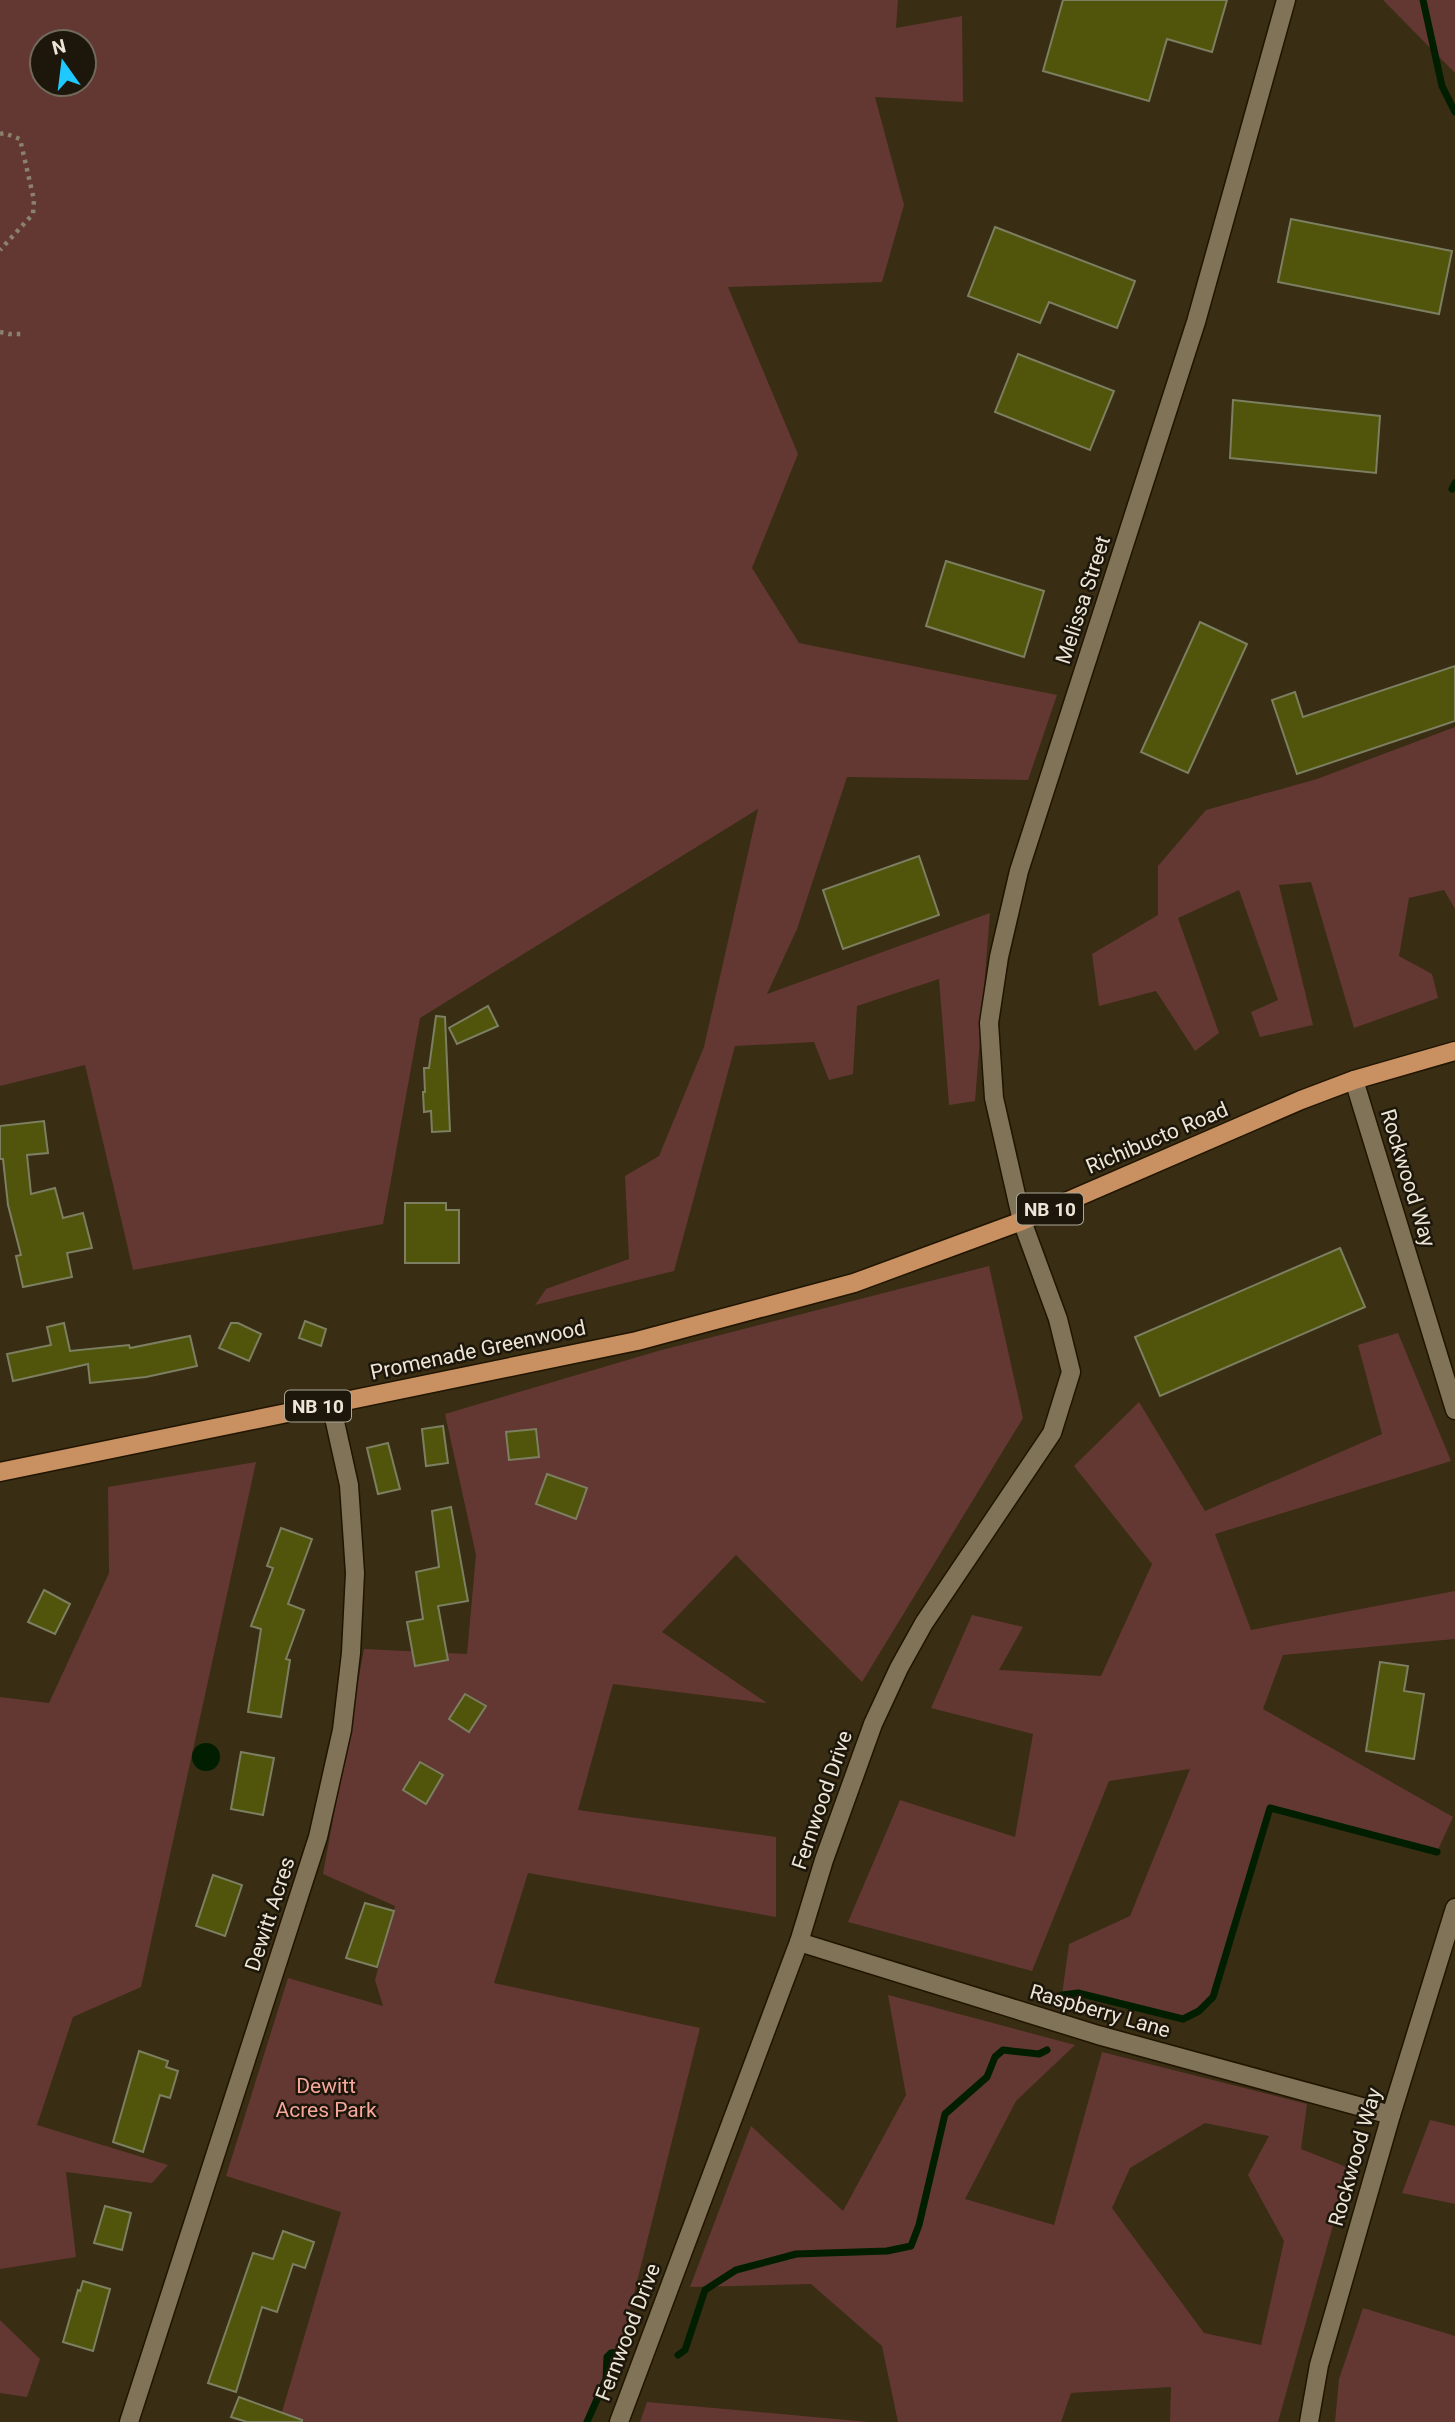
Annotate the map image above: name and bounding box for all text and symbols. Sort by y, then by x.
north arrow [28,28,98,98]
text: N [50,34,68,60]
street label: Melissa Street [1051,533,1115,667]
street label: Richibucto Road [1082,1097,1232,1179]
street label: Rockwood Way [1376,1106,1440,1250]
road number: NB 10 [1017,1194,1083,1224]
street label: Promenade Greenwood [368,1315,588,1385]
road number: NB 10 [285,1390,351,1422]
street label: Fernwood Drive [787,1727,857,1873]
street label: Dewitt Acres [240,1854,300,1974]
street label: Raspberry Lane [1027,1979,1173,2043]
park label: Dewitt Acres Park [275,2074,377,2122]
street label: Rockwood Way [1324,2085,1386,2229]
street label: Fernwood Drive [591,2260,665,2404]

